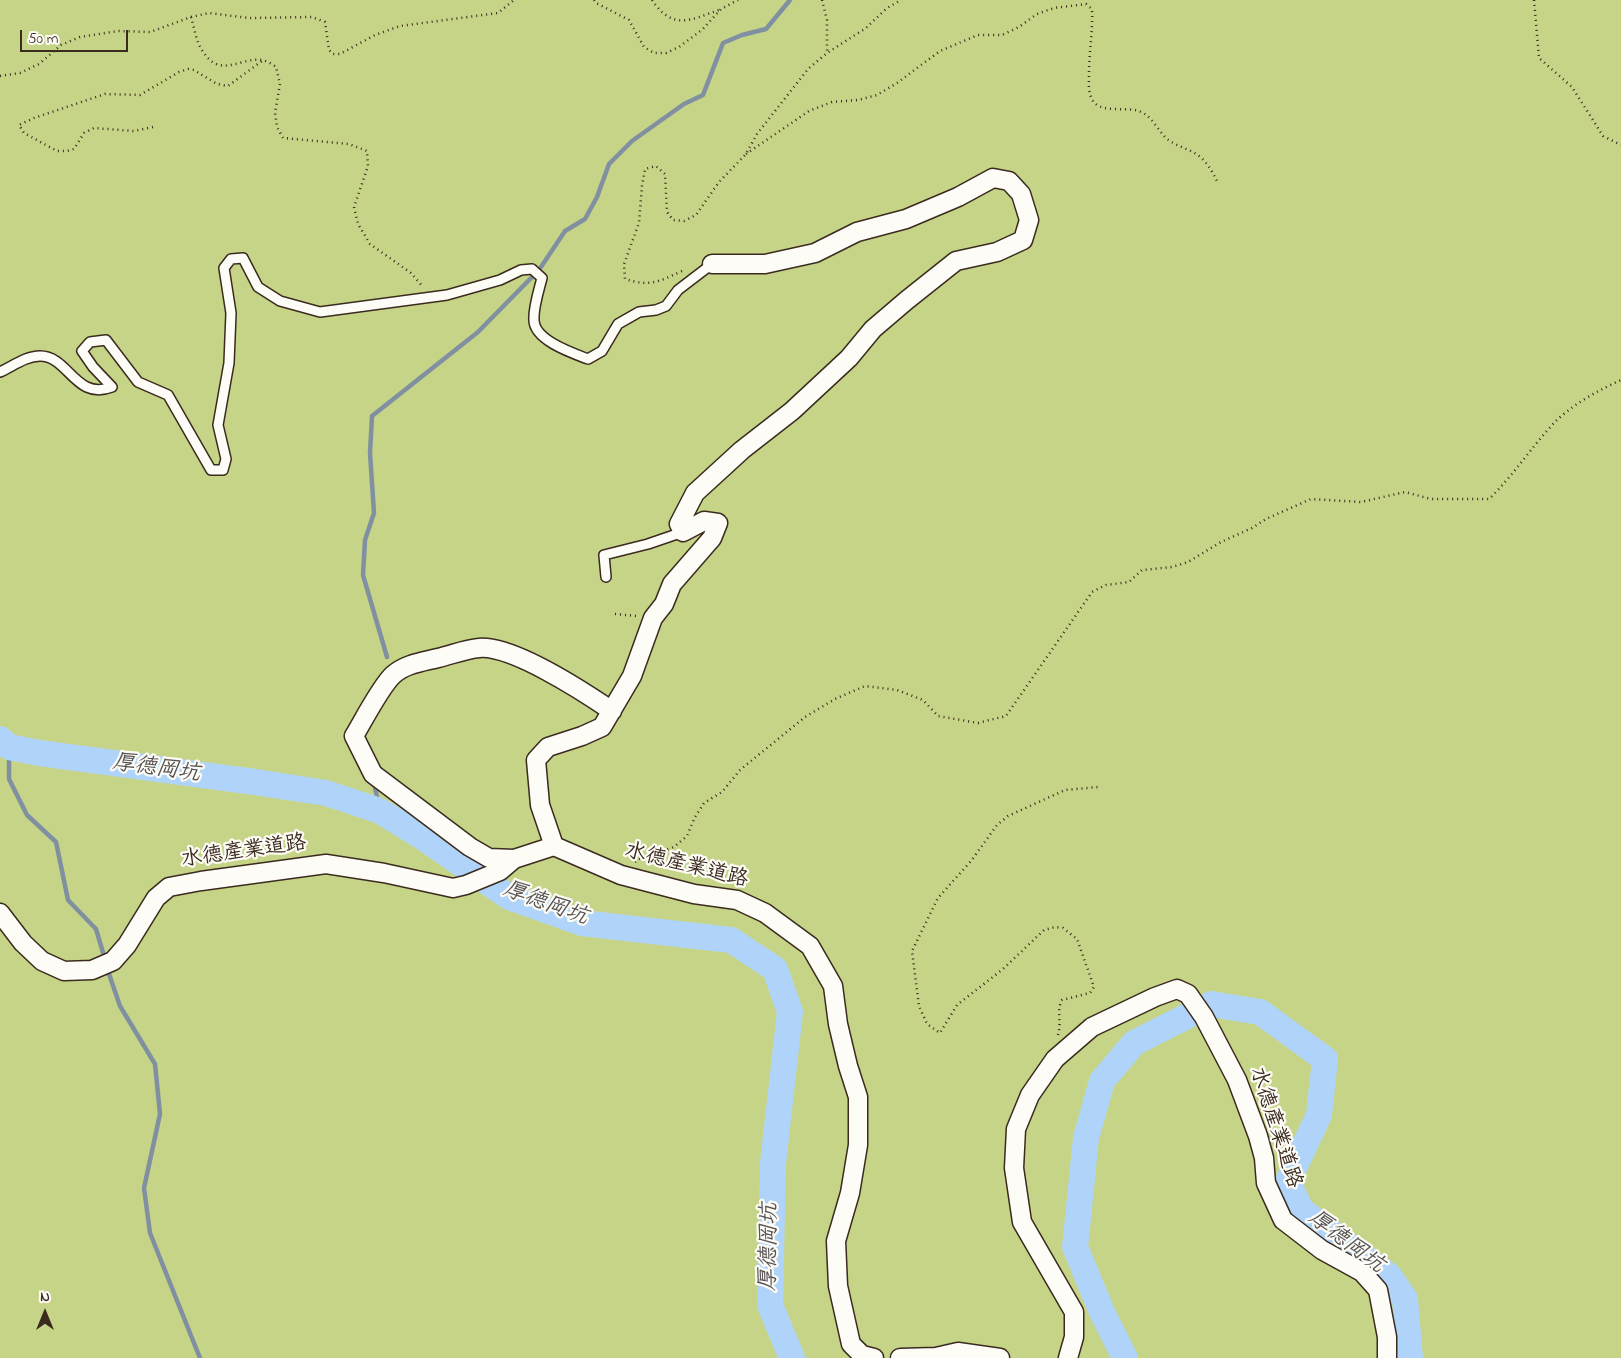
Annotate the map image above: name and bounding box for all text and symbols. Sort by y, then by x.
scale bar [22,20,130,52]
text: 50 m [28,28,58,50]
water label: 厚德岡坑 [111,751,201,789]
street label: 水德產業道路 [180,832,308,874]
street label: 水德產業道路 [622,840,750,894]
water label: 厚德岡坑 [499,878,591,932]
street label: 水德產業道路 [1243,1064,1305,1192]
water label: 厚德岡坑 [757,1203,785,1291]
water label: 厚德岡坑 [1302,1206,1388,1280]
text: N [40,1287,50,1308]
north arrow [20,1288,70,1338]

